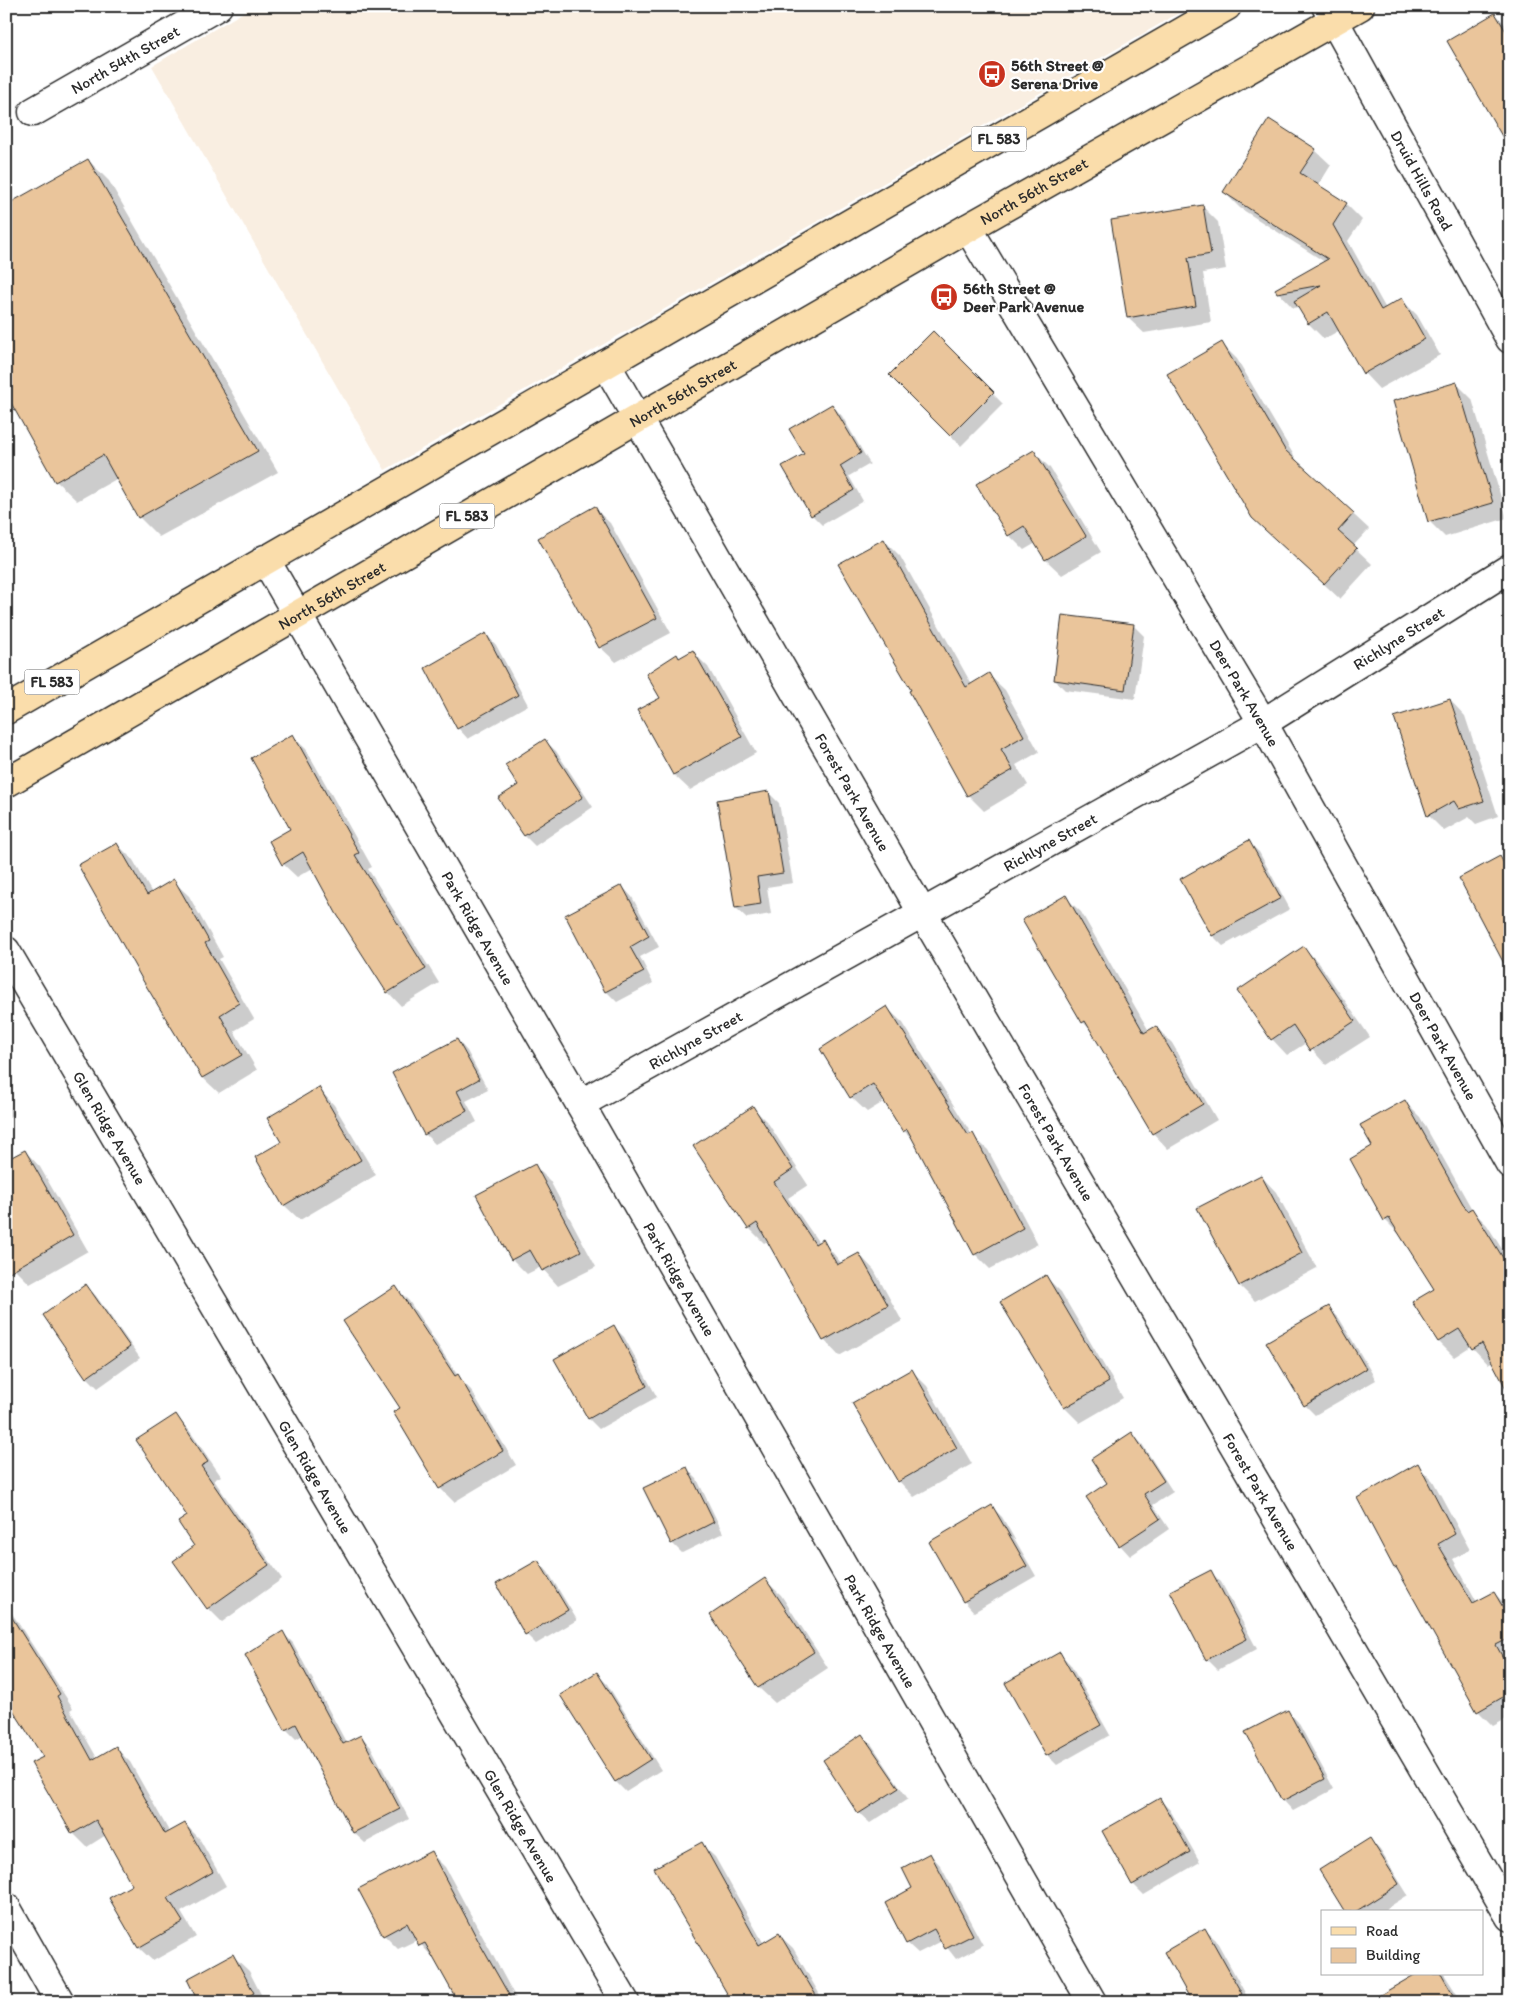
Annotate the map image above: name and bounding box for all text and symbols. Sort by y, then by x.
street label: North 54th Street [67,21,183,98]
place label: 56th Street @ Serena Drive [1011,56,1104,93]
bus stop icon: 56th Street @ Serena Drive [977,59,1007,89]
road number: FL 583 [972,126,1026,152]
street label: Druid Hills Road [1387,127,1458,234]
street label: North 56th Street [976,153,1091,229]
place label: 56th Street @ Deer Park Avenue [963,279,1084,316]
bus stop icon: 56th Street @ Deer Park Avenue [929,282,959,312]
street label: North 56th Street [625,354,740,431]
road number: FL 583 [440,504,494,528]
street label: North 56th Street [275,557,389,634]
street label: Richlyne Street [1349,602,1448,674]
street label: Deer Park Avenue [1206,636,1284,750]
road number: FL 583 [24,670,80,694]
street label: Forest Park Avenue [811,730,894,855]
street label: Richlyne Street [1000,808,1100,876]
street label: Park Ridge Avenue [438,868,519,988]
street label: Deer Park Avenue [1406,988,1482,1103]
street label: Richlyne Street [645,1006,745,1073]
street label: Glen Ridge Avenue [69,1067,151,1188]
street label: Forest Park Avenue [1015,1080,1098,1204]
street label: Park Ridge Avenue [640,1219,720,1340]
street label: Glen Ridge Avenue [275,1416,357,1537]
street label: Forest Park Avenue [1219,1429,1303,1554]
street label: Park Ridge Avenue [840,1570,921,1692]
street label: Glen Ridge Avenue [480,1765,562,1886]
legend [1321,1910,1484,1976]
text: Road [1366,1922,1399,1940]
text: Building [1366,1946,1420,1964]

